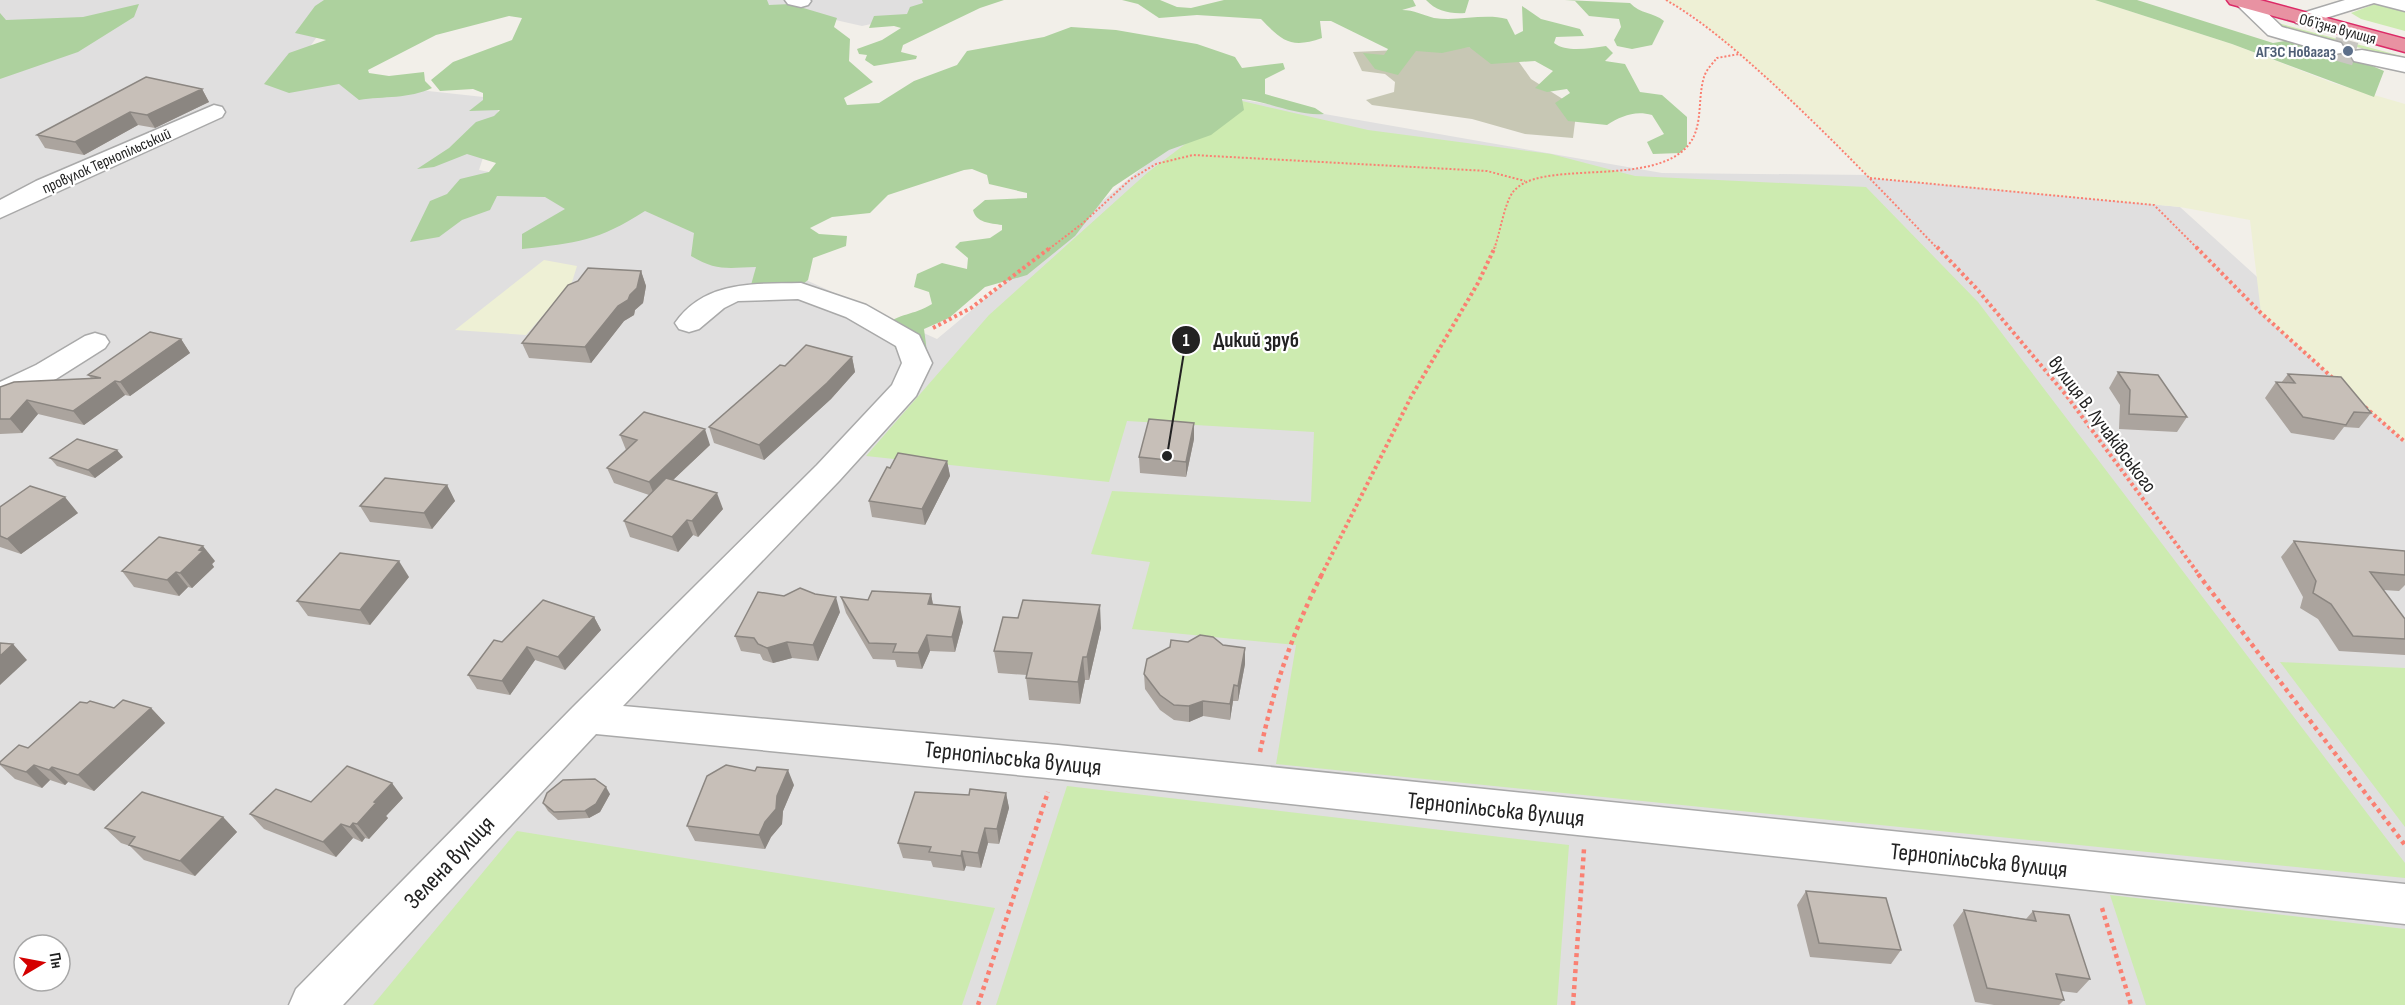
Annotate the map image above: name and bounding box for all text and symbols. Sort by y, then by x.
street label: Обʼїзна вулиця [2297,10,2378,49]
place label: АГЗС Новагаз [2255,43,2336,62]
marker: АГЗС Новагаз [2341,44,2355,58]
street label: провулок Тернопільський [39,124,174,198]
callout: Дикий зруб [1171,320,1311,359]
text: Дикий зруб [1213,328,1299,353]
text: 1 [1182,330,1190,351]
street label: вулиця В. Лучаківського [2043,352,2161,498]
street label: Тернопільська вулиця [923,735,1103,782]
street label: Тернопільська вулиця [1406,786,1586,833]
street label: Зелена вулиця [398,810,501,915]
street label: Тернопільська вулиця [1889,837,2069,884]
north arrow [12,933,72,993]
text: Пн [45,951,66,970]

